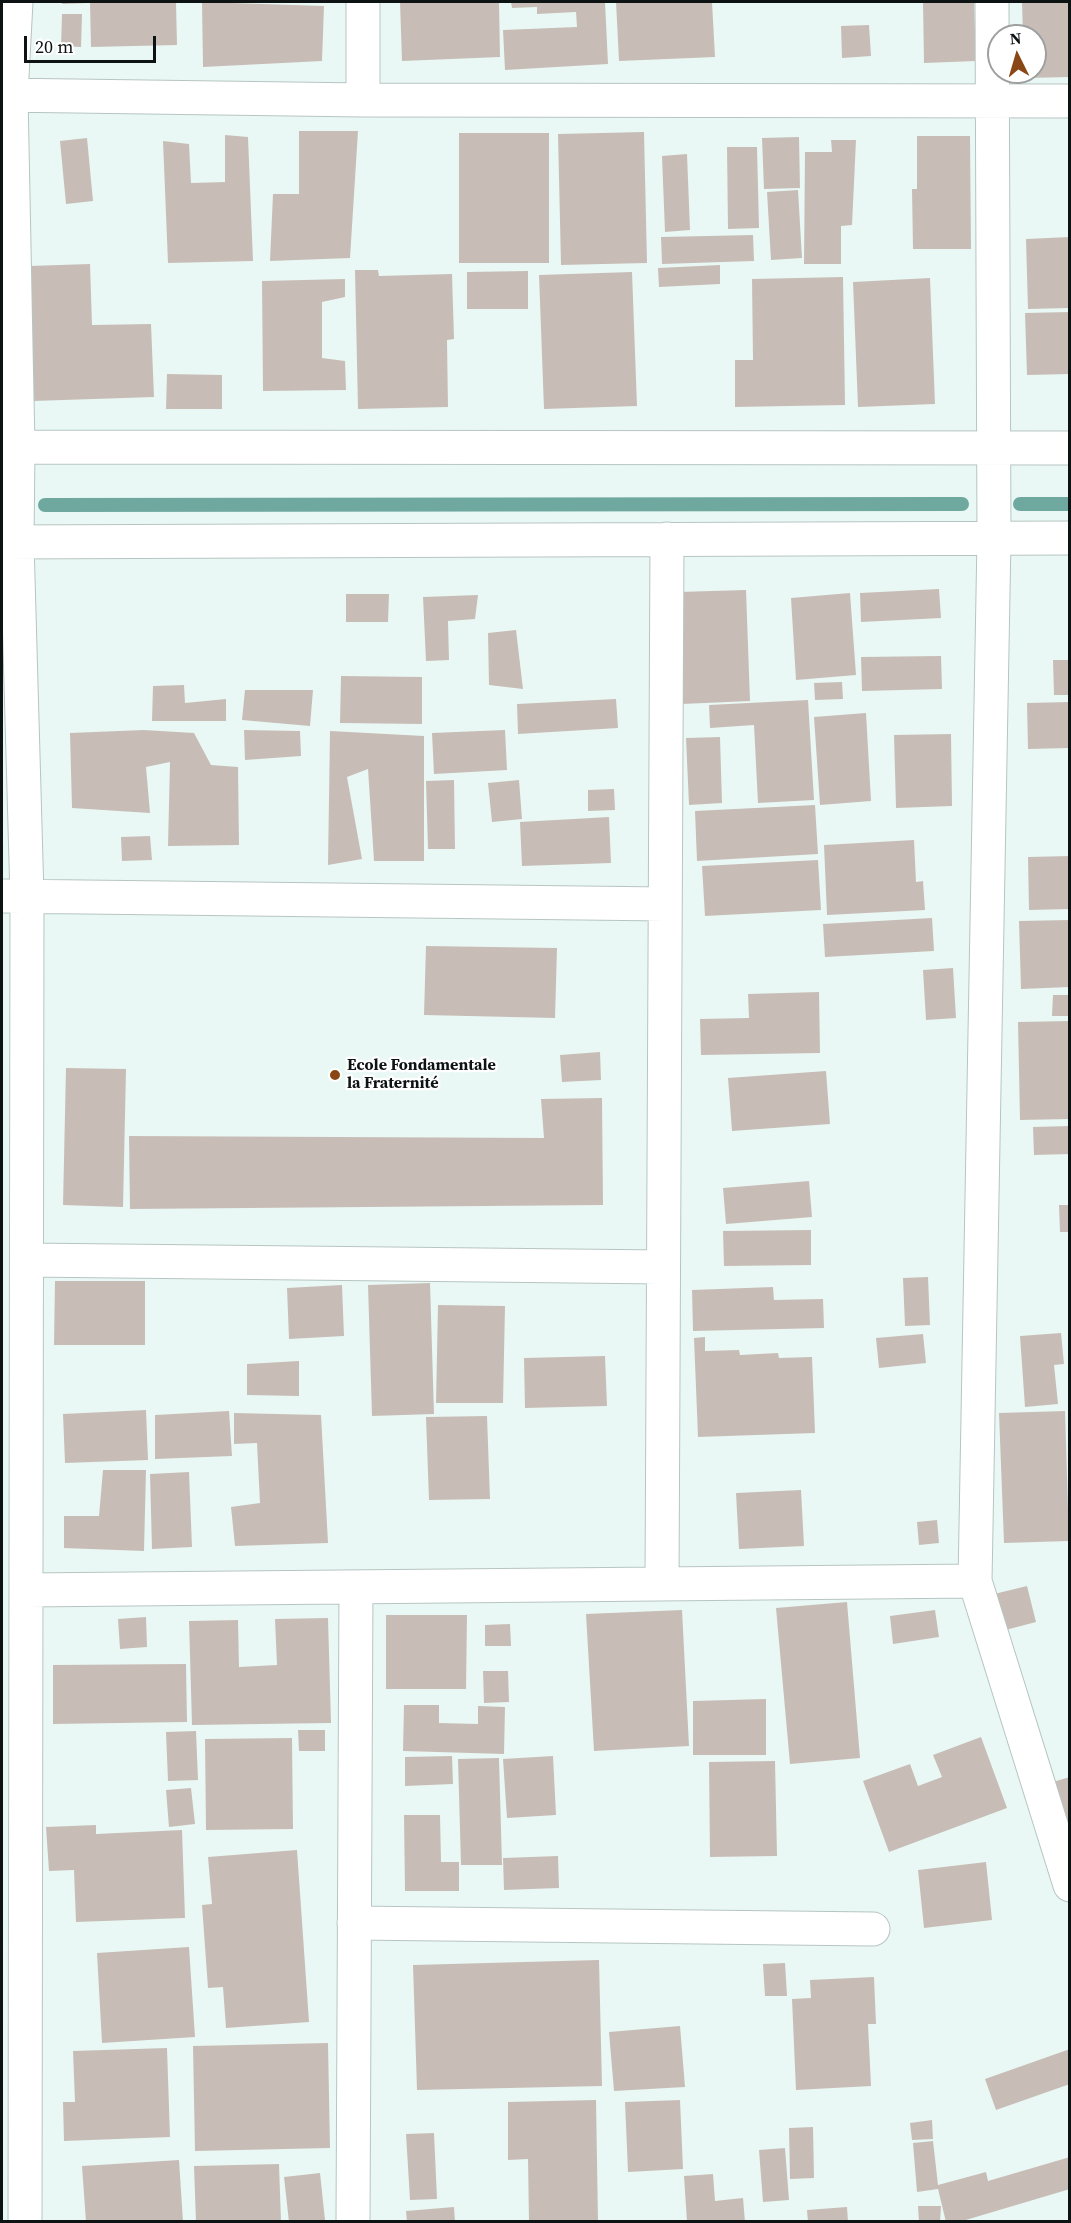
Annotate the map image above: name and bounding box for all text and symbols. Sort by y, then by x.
scale bar [27,24,159,62]
north arrow [987,24,1047,84]
text: N [1009,27,1022,50]
text: 20 m [35,34,73,59]
place label: Ecole Fondamentale la Fraternité [347,1056,496,1094]
marker: Ecole Fondamentale la Fraternité [328,1068,342,1082]

